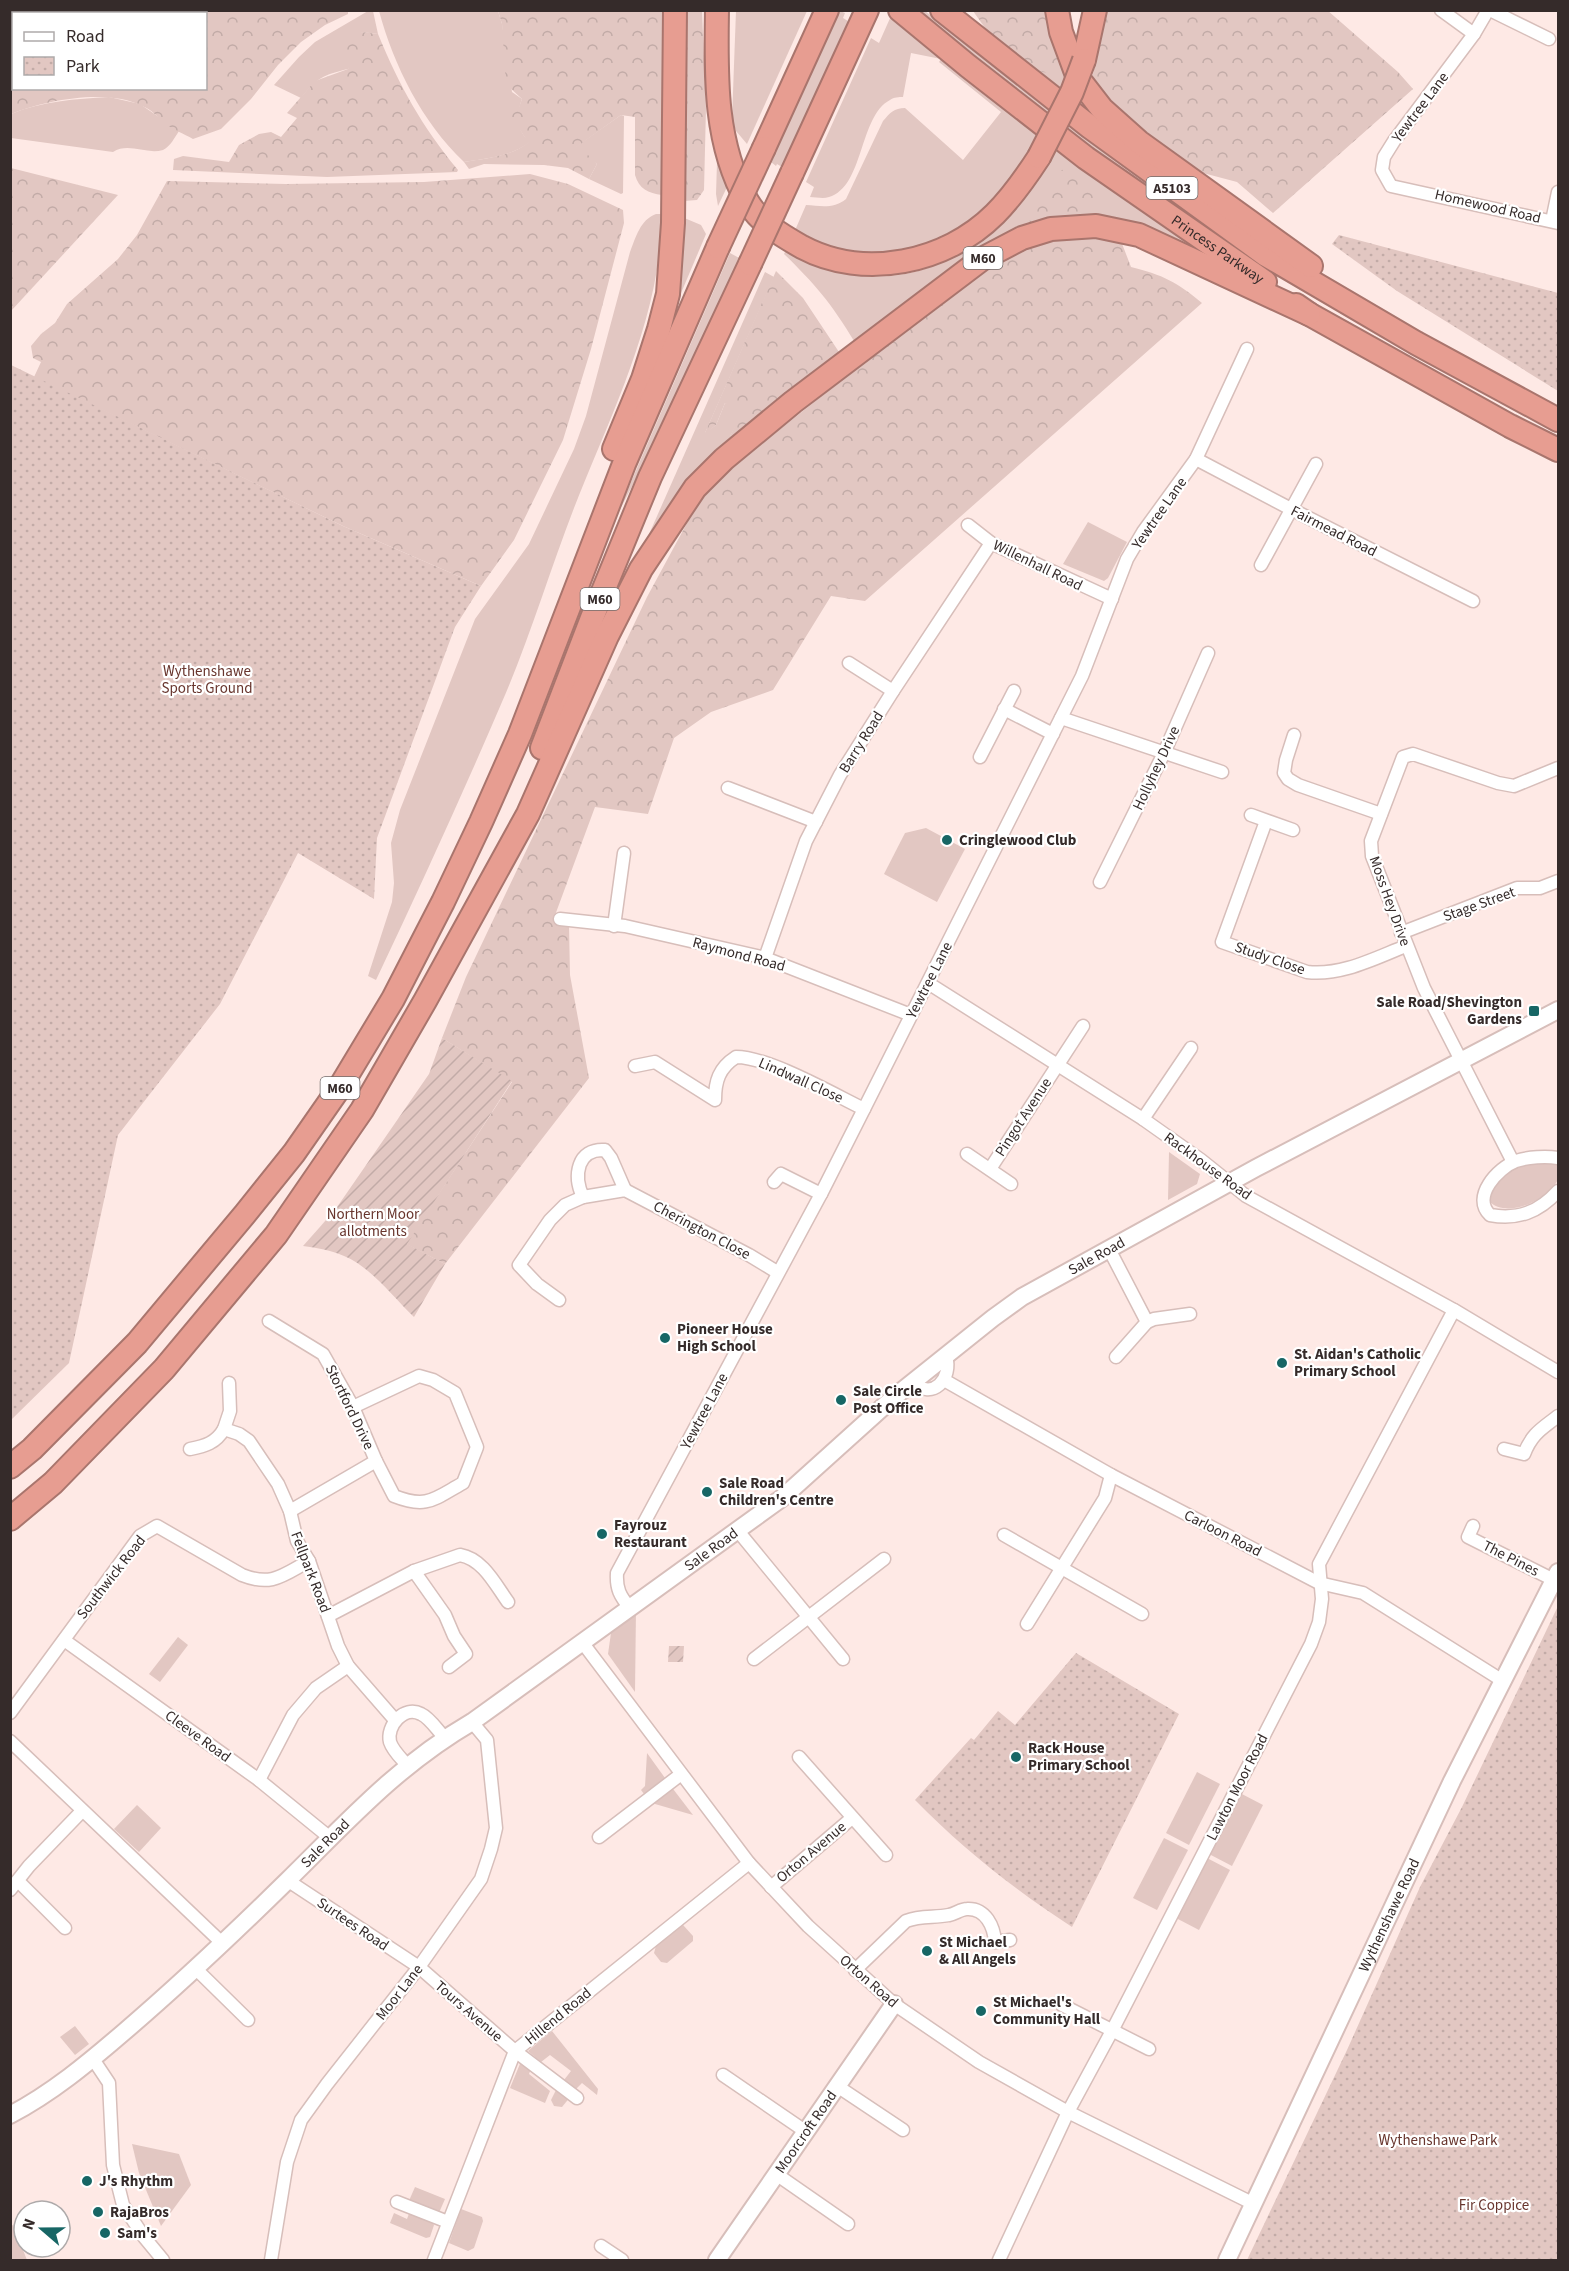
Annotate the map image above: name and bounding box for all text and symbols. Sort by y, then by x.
legend [12,12,207,90]
text: Road [66,24,105,49]
text: Park [66,54,100,79]
street label: Yewtree Lane [1386,68,1454,148]
road number: A5103 [1146,177,1198,199]
street label: Homewood Road [1433,184,1543,229]
street label: Princess Parkway [1167,210,1268,289]
road number: M60 [964,247,1002,269]
street label: Yewtree Lane [1126,473,1192,554]
street label: Fairmead Road [1287,501,1380,562]
street label: Willenhall Road [989,535,1086,596]
road number: M60 [580,588,620,610]
park label: Wythenshawe Sports Ground [161,661,253,699]
street label: Barry Road [834,707,889,777]
street label: Hollyhey Drive [1128,723,1185,814]
place label: Cringlewood Club [959,830,1077,851]
marker: Cringlewood Club [940,833,954,847]
street label: Moss Hey Drive [1364,853,1416,949]
street label: Stage Street [1440,882,1518,927]
street label: Raymond Road [690,932,788,977]
street label: Study Close [1232,937,1308,980]
street label: Yewtree Lane [901,938,958,1023]
place label: Sale Road/Shevington Gardens [1376,992,1522,1030]
marker: Sale Road/Shevington Gardens [1527,1004,1541,1018]
street label: Lindwall Close [755,1052,846,1108]
street label: Pingot Avenue [990,1074,1057,1161]
road number: M60 [320,1077,360,1099]
street label: Rackhouse Road [1160,1127,1256,1205]
street label: Cherington Close [649,1196,754,1265]
park label: Northern Moor allotments [327,1204,420,1242]
street label: Sale Road [1064,1232,1129,1281]
place label: Pioneer House High School [677,1319,773,1357]
marker: Pioneer House High School [658,1331,672,1345]
place label: St. Aidan's Catholic Primary School [1294,1344,1421,1382]
marker: St. Aidan's Catholic Primary School [1275,1356,1289,1370]
street label: Stortford Drive [320,1361,379,1453]
street label: Yewtree Lane [675,1370,733,1454]
place label: Sale Circle Post Office [853,1381,924,1419]
marker: Sale Circle Post Office [834,1393,848,1407]
place label: Sale Road Children's Centre [719,1473,834,1511]
marker: Sale Road Children's Centre [700,1485,714,1499]
street label: Carloon Road [1180,1505,1265,1562]
place label: Fayrouz Restaurant [614,1515,687,1553]
street label: Sale Road [680,1523,743,1576]
marker: Fayrouz Restaurant [595,1527,609,1541]
street label: Fellpark Road [285,1528,336,1616]
street label: Southwick Road [72,1531,151,1624]
street label: The Pines [1479,1535,1543,1582]
street label: Cleeve Road [160,1705,235,1768]
street label: Lawton Moor Road [1201,1730,1273,1844]
place label: Rack House Primary School [1028,1738,1130,1776]
marker: Rack House Primary School [1009,1750,1023,1764]
street label: Sale Road [296,1814,355,1873]
street label: Orton Avenue [772,1817,851,1888]
street label: Wythenshawe Road [1354,1855,1425,1976]
street label: Surtees Road [313,1893,393,1956]
place label: St Michael & All Angels [939,1932,1016,1970]
marker: St Michael & All Angels [920,1944,934,1958]
street label: Orton Road [835,1950,903,2013]
street label: Moor Lane [371,1960,428,2025]
street label: Tours Avenue [430,1976,507,2047]
street label: Hillend Road [521,1983,596,2050]
place label: St Michael's Community Hall [993,1992,1101,2030]
marker: St Michael's Community Hall [974,2004,988,2018]
street label: Moorcroft Road [770,2086,842,2178]
park label: Wythenshawe Park [1379,2130,1498,2151]
place label: J's Rhythm [99,2171,173,2192]
marker: J's Rhythm [80,2174,94,2188]
park label: Fir Coppice [1459,2195,1529,2216]
north arrow [12,2199,72,2259]
place label: RajaBros [110,2202,169,2223]
marker: RajaBros [91,2205,105,2219]
text: N [17,2215,41,2233]
place label: Sam's [117,2223,157,2244]
marker: Sam's [98,2226,112,2240]

